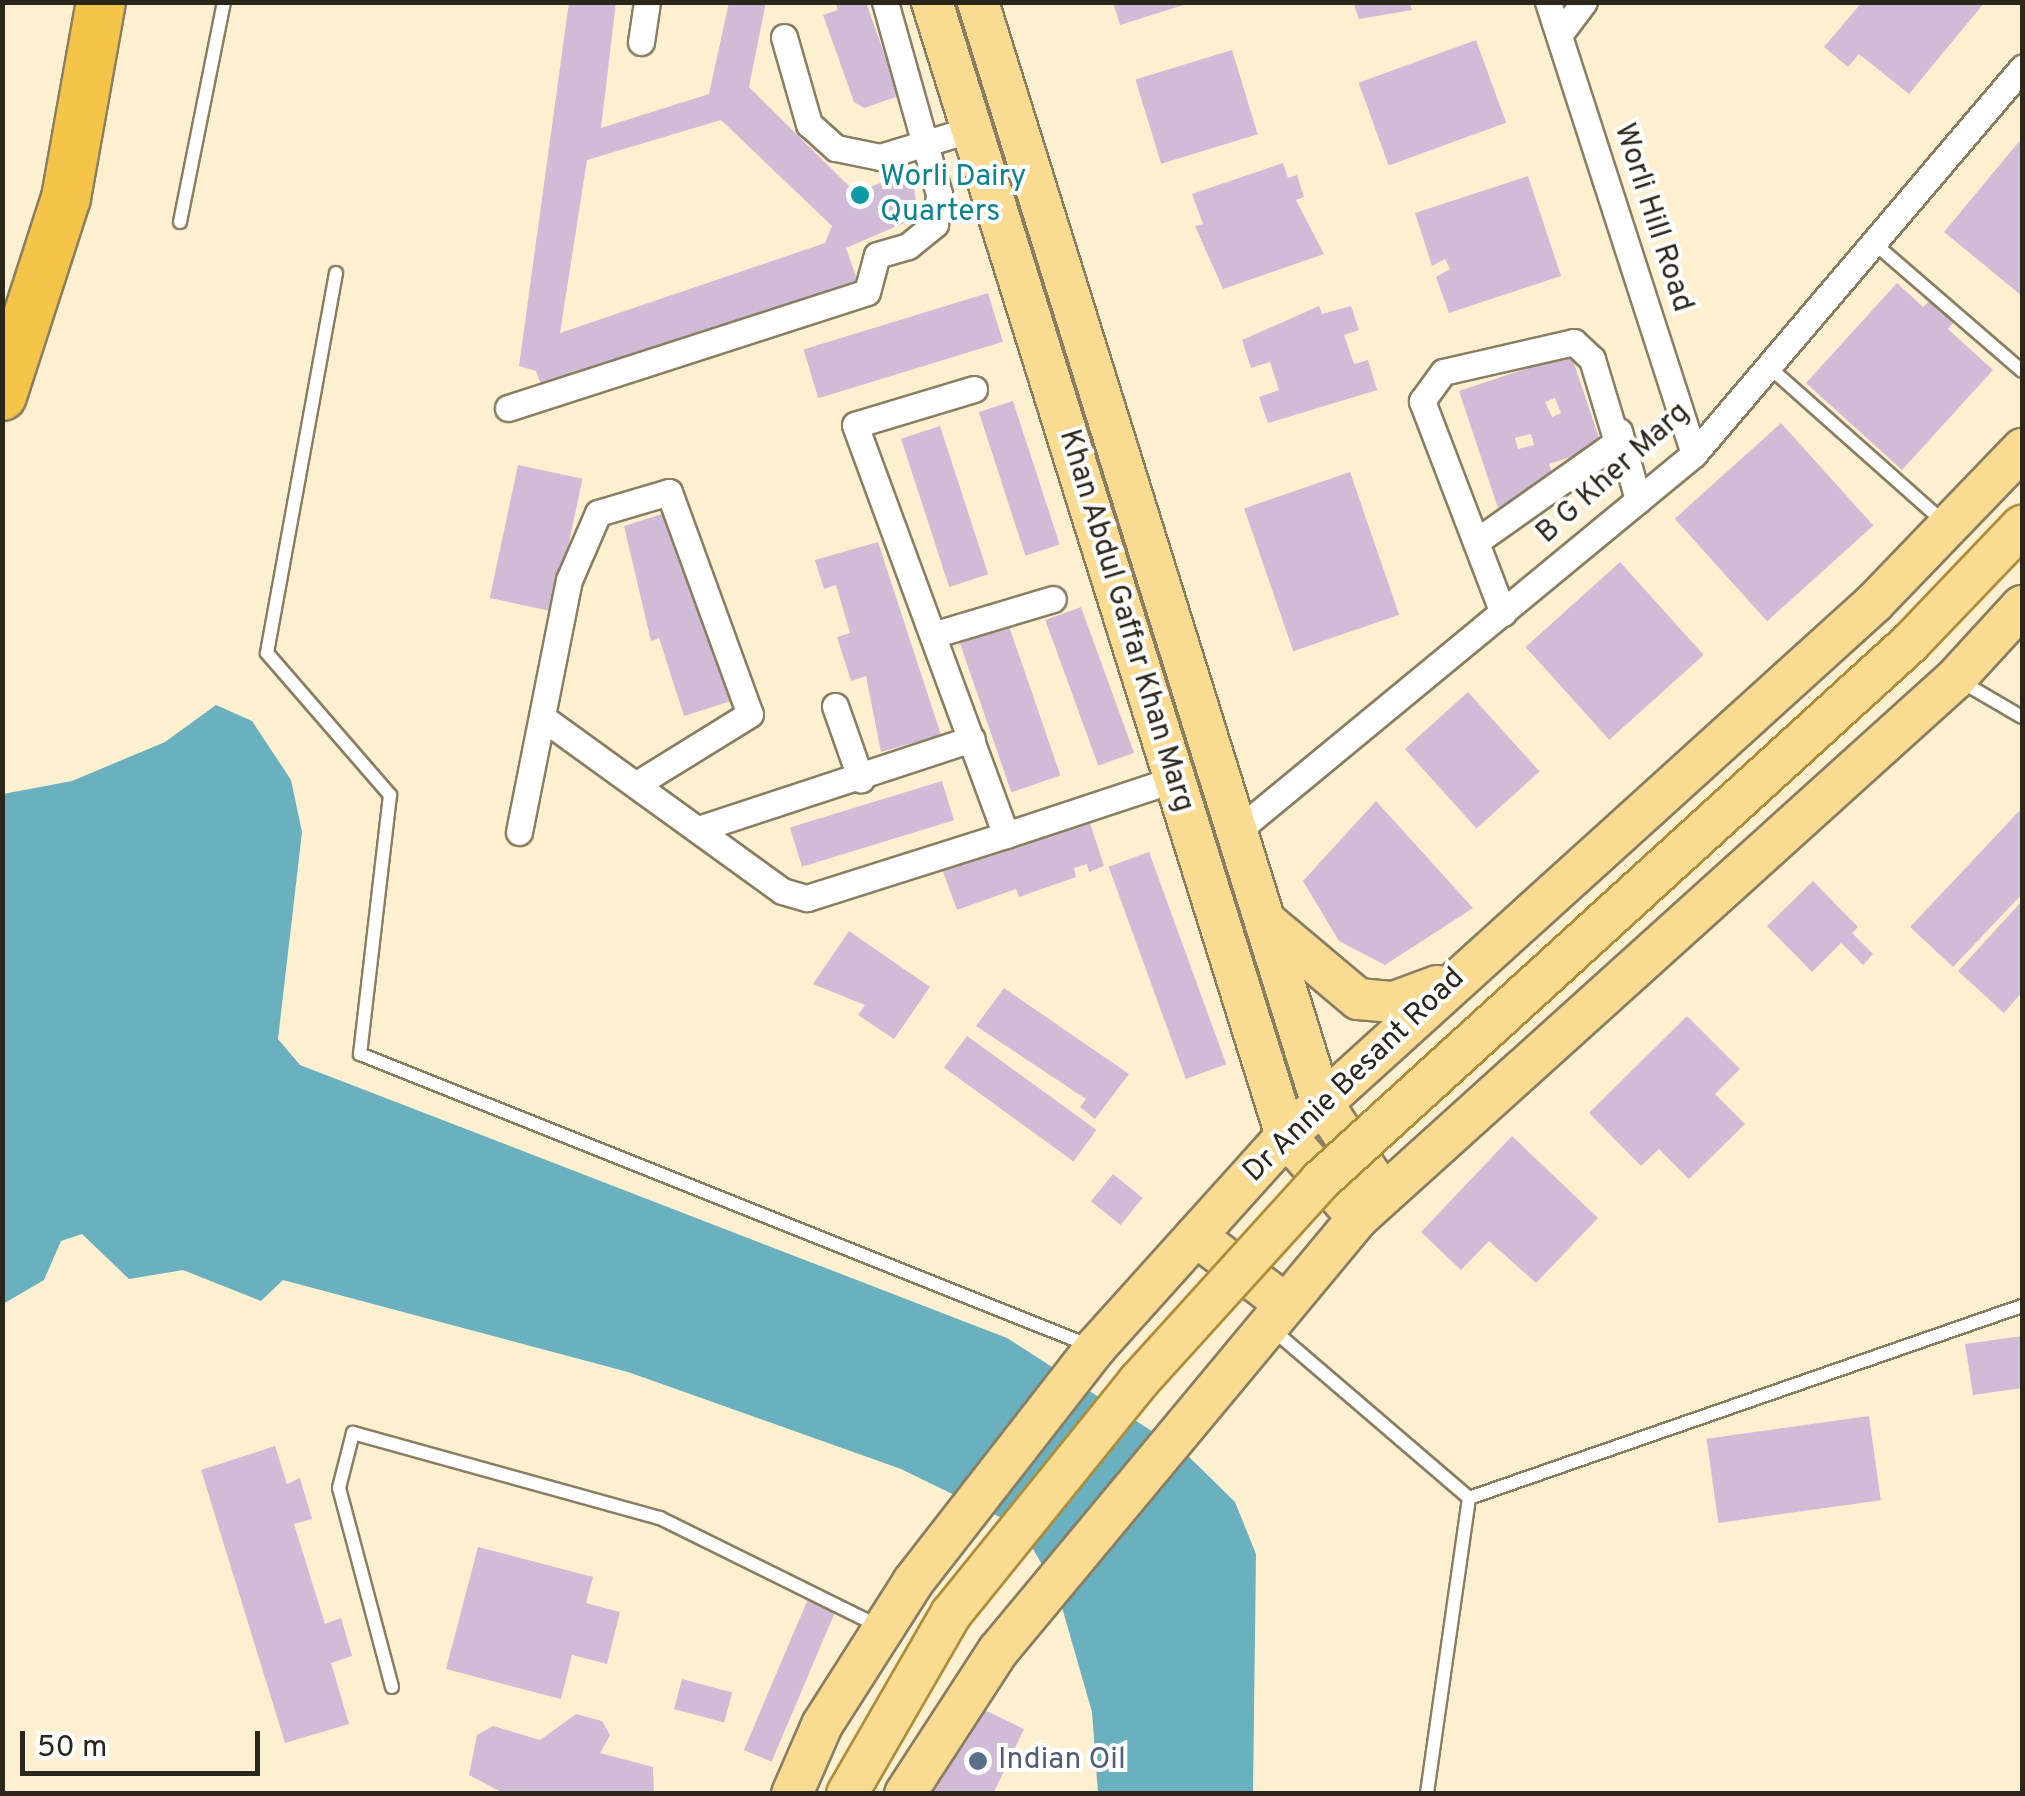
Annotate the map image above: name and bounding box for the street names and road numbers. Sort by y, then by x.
street label: Worli Hill Road [1605,119,1699,317]
street label: B G Kher Marg [1530,396,1698,552]
street label: Khan Abdul Gaffar Khan Marg [1049,425,1201,817]
street label: Dr Annie Besant Road [1237,961,1473,1191]

